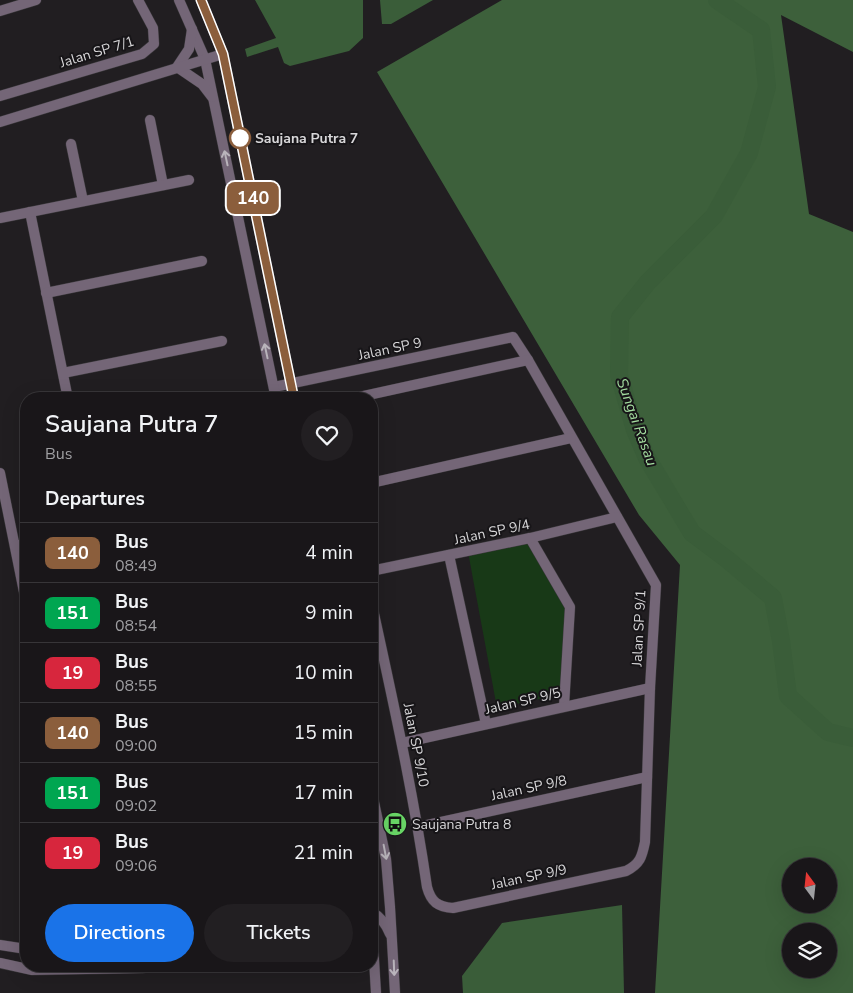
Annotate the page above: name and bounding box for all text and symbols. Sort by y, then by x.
street label: Jalan SP 7/1 [56,32,137,73]
marker: Saujana Putra 7 [229,127,251,149]
place label: Saujana Putra 7 [255,129,358,148]
one-way arrow [221,150,230,166]
line badge: 140 [224,182,282,214]
text: 140 [237,186,269,210]
street label: Jalan SP 9 [355,333,424,365]
one-way arrow [261,343,270,359]
water label: Sungai Rasau [612,375,662,469]
text: Saujana Putra 7 [45,408,218,440]
button: heart [301,409,353,461]
text: Bus [45,443,73,465]
text: Departures [45,486,145,512]
street label: Jalan SP 9/4 [451,515,532,549]
text: Bus [115,529,148,555]
text: 4 min [305,540,353,566]
text: 140 [56,541,89,565]
text: 08:49 [115,555,157,577]
text: Bus [115,589,148,615]
street label: Jalan SP 9/1 [627,589,650,668]
text: 9 min [305,600,353,626]
text: 151 [56,601,89,625]
text: 08:54 [115,615,157,637]
text: Bus [115,649,148,675]
text: 10 min [294,660,353,686]
text: 19 [62,661,83,685]
text: 08:55 [115,675,157,697]
street label: Jalan SP 9/5 [482,683,563,719]
street label: Jalan SP 9/10 [398,700,433,789]
text: Bus [115,709,148,735]
text: 15 min [294,720,353,746]
text: 140 [56,721,89,745]
text: 09:00 [115,735,157,757]
text: Bus [115,769,148,795]
street label: Jalan SP 9/8 [488,771,569,805]
text: 17 min [294,780,353,806]
text: 151 [56,781,89,805]
text: 09:02 [115,795,157,817]
bus stop icon: Saujana Putra 8 [382,811,408,837]
place label: Saujana Putra 8 [412,815,511,834]
text: Bus [115,829,148,855]
text: 21 min [294,840,353,866]
text: 19 [62,841,83,865]
one-way arrow [380,844,390,860]
text: 09:06 [115,855,157,877]
north arrow [782,858,838,912]
map controls [782,858,837,978]
street label: Jalan SP 9/9 [488,860,569,894]
button: Directions [45,904,194,962]
button: Tickets [204,904,353,962]
button: layers [782,923,837,978]
one-way arrow [389,960,398,976]

